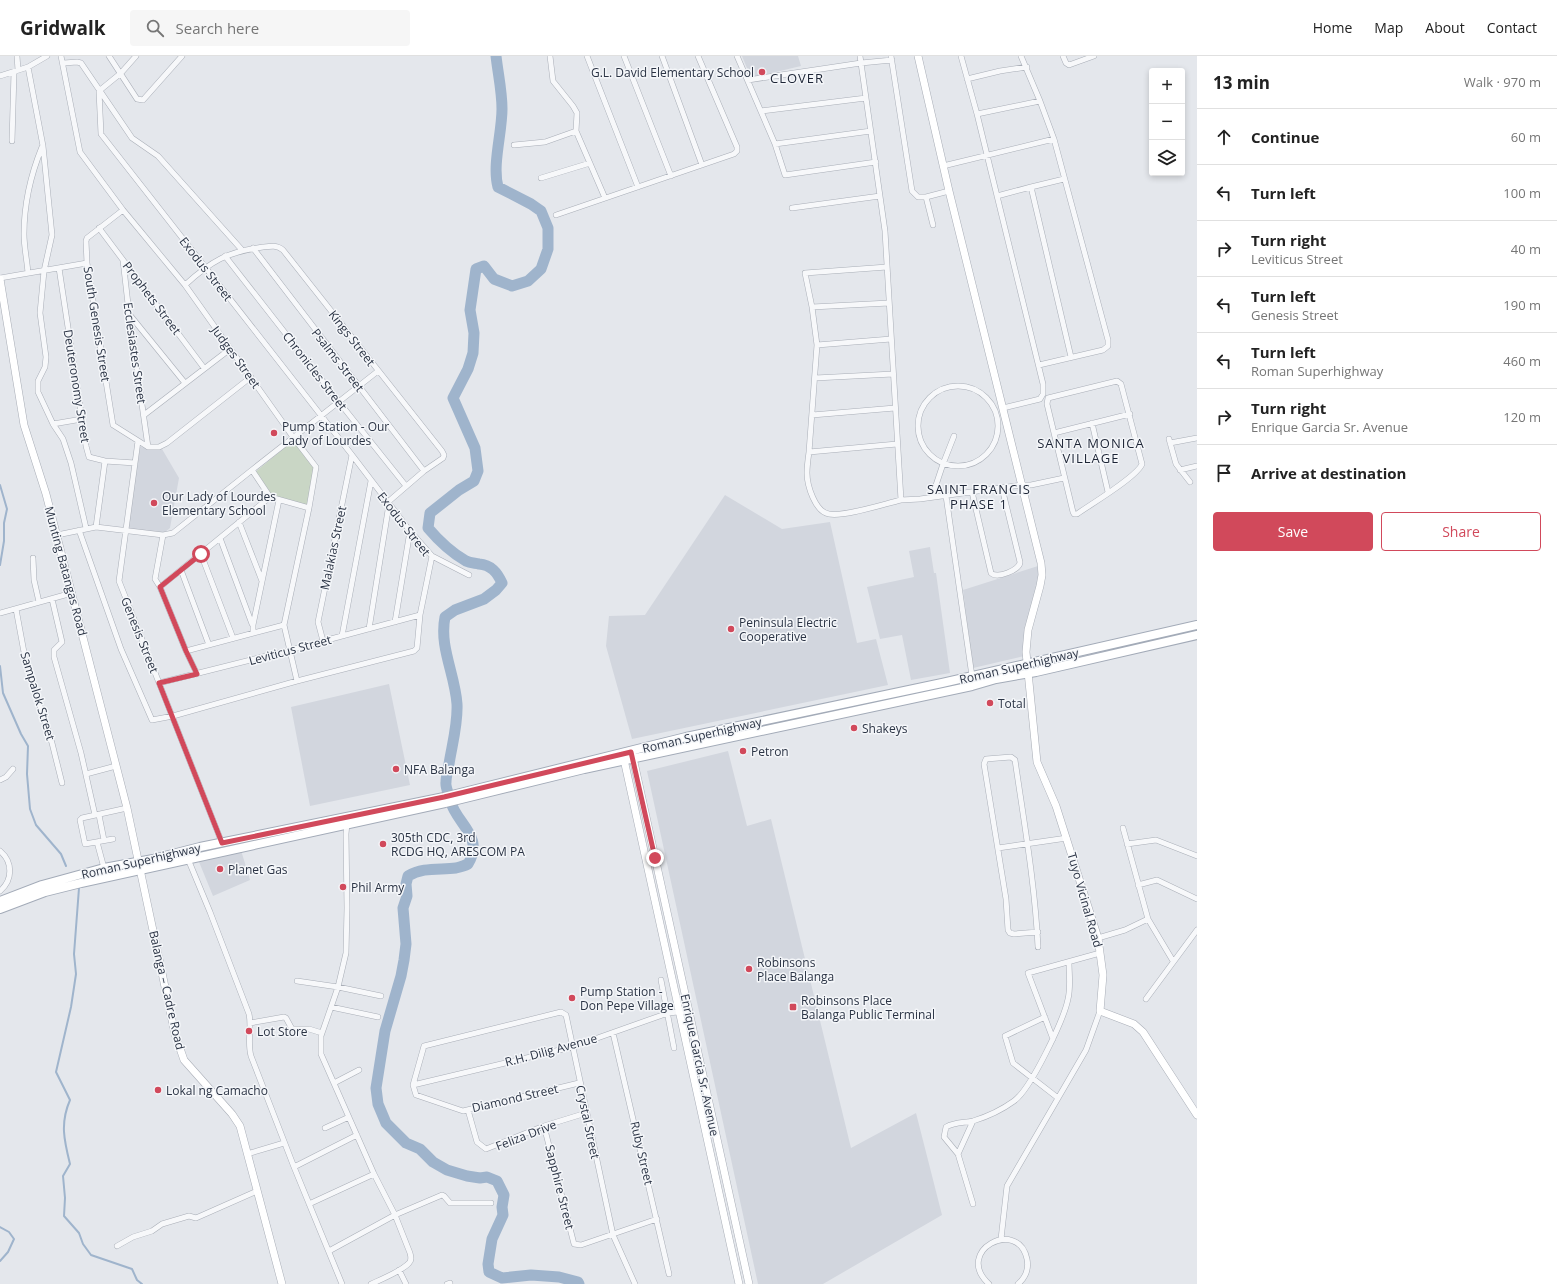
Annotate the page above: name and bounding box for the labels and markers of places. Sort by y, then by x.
place label: G.L. David Elementary School [591,64,754,81]
marker: G.L. David Elementary School [757,67,767,77]
place label: Pump Station - Our Lady of Lourdes [282,418,389,449]
marker: Pump Station - Our Lady of Lourdes [269,428,279,438]
place label: Our Lady of Lourdes Elementary School [162,488,276,519]
marker: Our Lady of Lourdes Elementary School [149,498,159,508]
place label: Peninsula Electric Cooperative [739,614,837,645]
marker: Peninsula Electric Cooperative [726,624,736,634]
place label: Total [998,695,1026,712]
marker: Total [985,698,995,708]
place label: Shakeys [862,720,908,737]
marker: Shakeys [849,723,859,733]
place label: Petron [751,743,789,760]
marker: Petron [738,746,748,756]
place label: NFA Balanga [404,761,475,778]
marker: NFA Balanga [391,764,401,774]
place label: 305th CDC, 3rd RCDG HQ, ARESCOM PA [391,829,525,860]
marker: 305th CDC, 3rd RCDG HQ, ARESCOM PA [378,839,388,849]
place label: Planet Gas [228,861,288,878]
marker: Planet Gas [215,864,225,874]
place label: Phil Army [351,879,405,896]
marker: Phil Army [338,882,348,892]
place label: Robinsons Place Balanga [757,954,834,985]
marker: Robinsons Place Balanga [744,964,754,974]
place label: Pump Station - Don Pepe Village [580,983,674,1014]
place label: Robinsons Place Balanga Public Terminal [801,992,935,1023]
marker: Pump Station - Don Pepe Village [567,993,577,1003]
marker: Robinsons Place Balanga Public Terminal [788,1002,798,1012]
place label: Lot Store [257,1023,308,1040]
marker: Lot Store [244,1026,254,1036]
place label: Lokal ng Camacho [166,1082,268,1099]
marker: Lokal ng Camacho [153,1085,163,1095]

